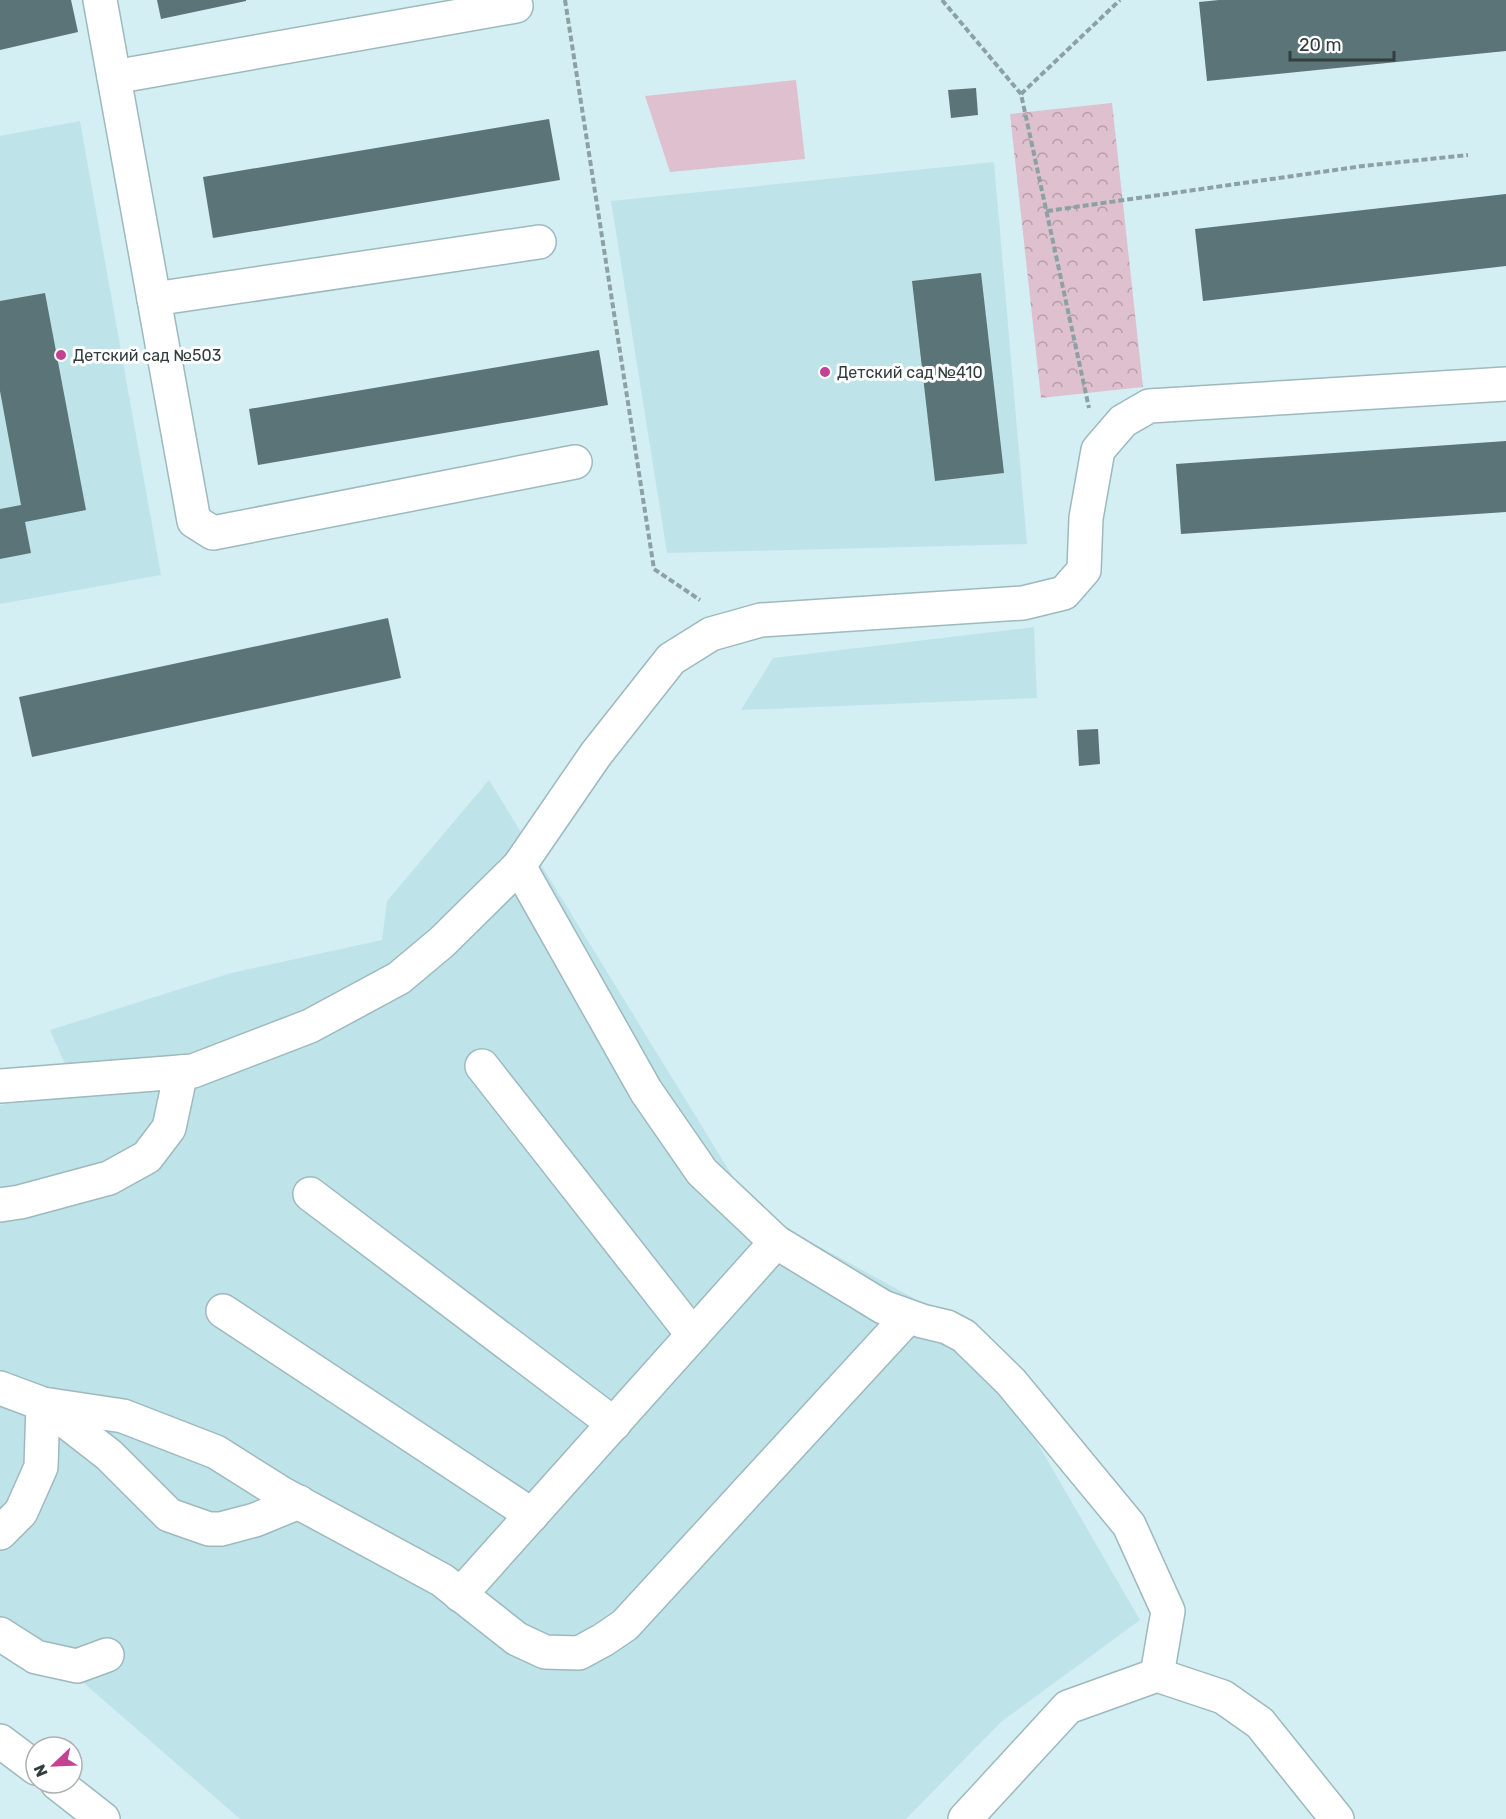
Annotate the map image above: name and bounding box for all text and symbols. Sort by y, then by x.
scale bar [1290,24,1394,62]
text: 20 m [1299,34,1341,56]
place label: Детский сад №503 [73,346,221,365]
marker: Детский сад №503 [54,348,68,362]
place label: Детский сад №410 [837,363,983,382]
marker: Детский сад №410 [818,365,832,379]
north arrow [24,1735,84,1795]
text: N [30,1762,52,1780]

